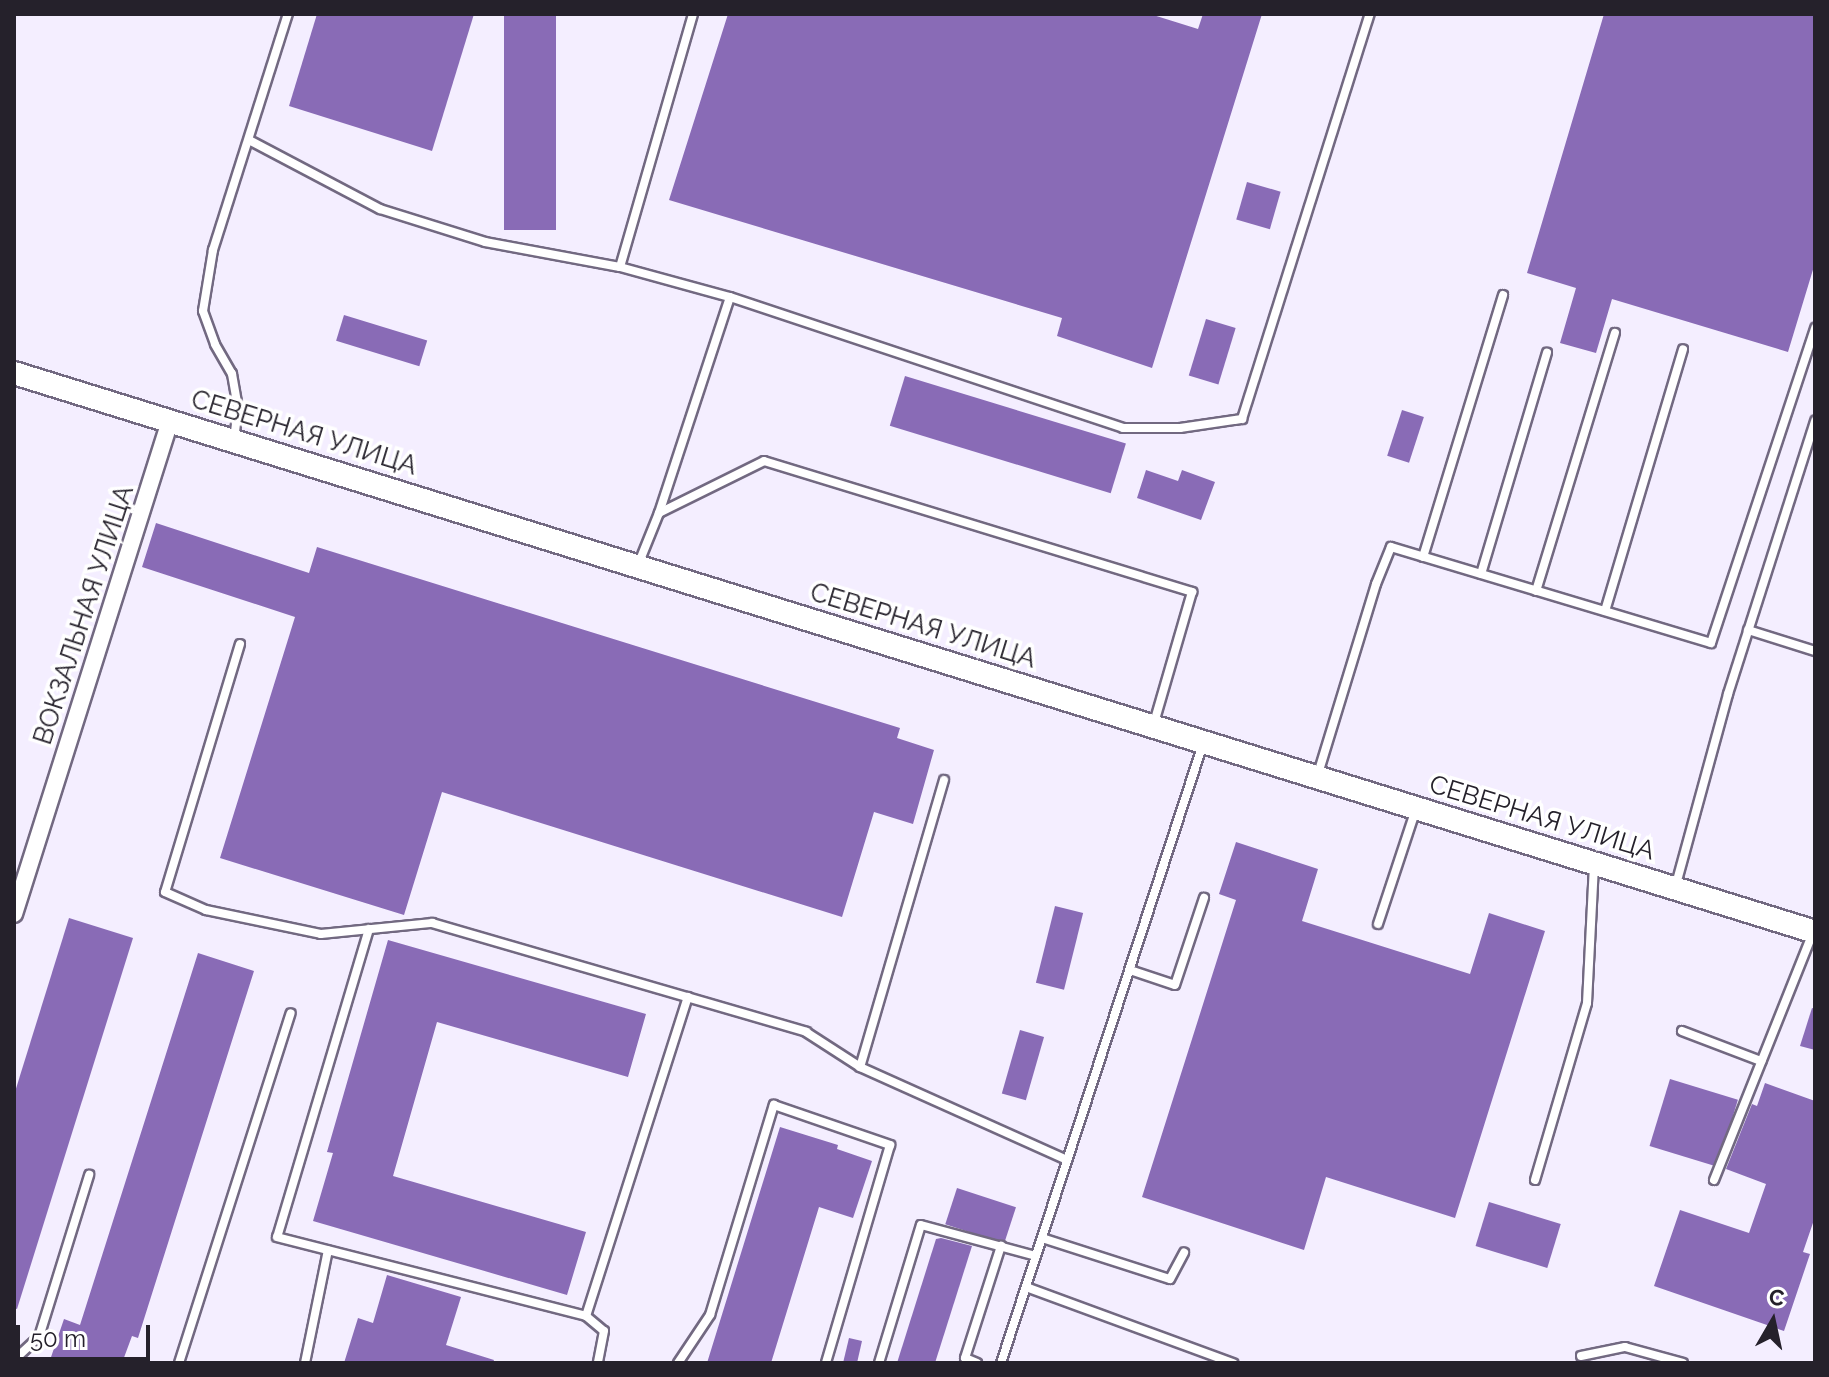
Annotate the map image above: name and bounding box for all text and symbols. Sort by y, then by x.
street label: СЕВЕРНАЯ УЛИЦА [187,384,421,482]
street label: ВОКЗАЛЬНАЯ УЛИЦА [27,481,141,749]
street label: СЕВЕРНАЯ УЛИЦА [806,577,1040,675]
street label: СЕВЕРНАЯ УЛИЦА [1425,769,1659,867]
north arrow [1733,1281,1813,1361]
text: С [1767,1283,1786,1311]
scale bar [20,1309,154,1359]
text: 50 m [30,1324,86,1353]

